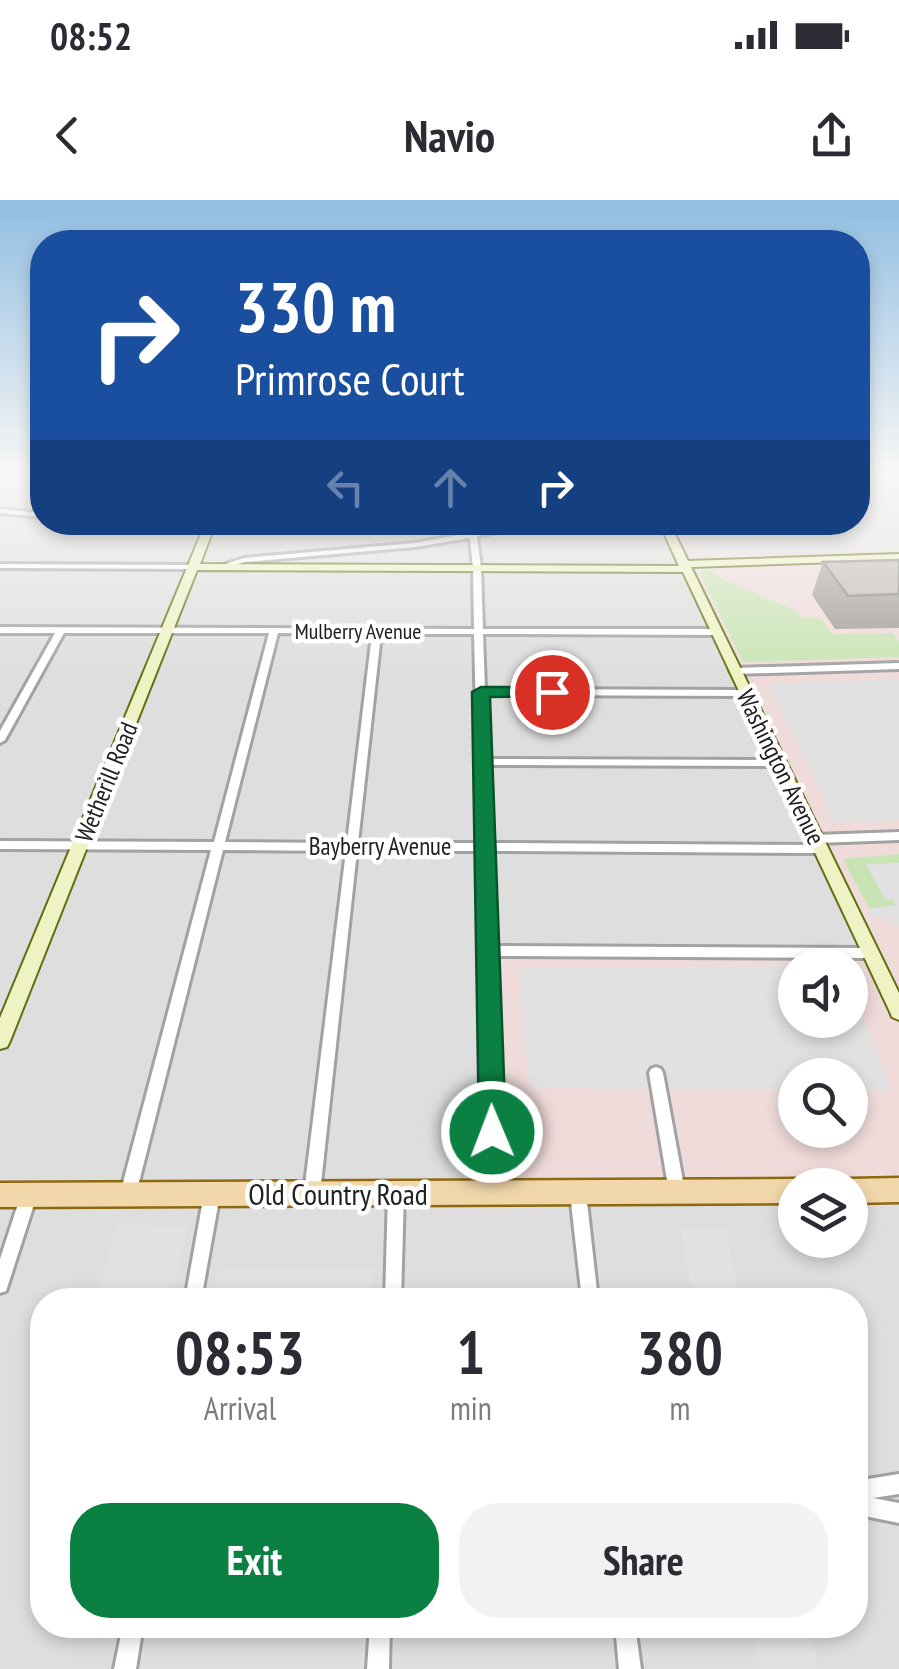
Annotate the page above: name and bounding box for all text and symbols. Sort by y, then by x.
text: 08:52 [50,11,132,60]
text: Navio [404,106,495,164]
icon: back [40,108,95,163]
icon: share [804,108,859,163]
text: 330 m [235,261,396,351]
icon: right [70,270,200,400]
text: Primrose Court [235,349,465,407]
icon: left [318,460,373,515]
icon: ahead [423,460,478,515]
icon: right [528,460,583,515]
street label: Mulberry Avenue [295,617,421,645]
pin [510,650,595,735]
icon: arrive [525,665,580,720]
street label: Washington Avenue [730,684,832,850]
street label: Wetherill Road [68,717,144,847]
street label: Bayberry Avenue [309,830,451,862]
map controls [778,948,868,1258]
button: sound [778,948,868,1038]
button: search [778,1058,868,1148]
position arrow [440,1080,544,1184]
button: layers [778,1168,868,1258]
street label: Old Country Road [248,1174,428,1213]
text: 08:53 [175,1313,305,1391]
text: 1 [457,1313,485,1391]
text: 380 [637,1313,723,1391]
text: Arrival [204,1387,276,1429]
text: min [450,1387,492,1429]
text: m [669,1387,690,1429]
button: Exit [70,1503,439,1618]
button: Share [459,1503,828,1618]

